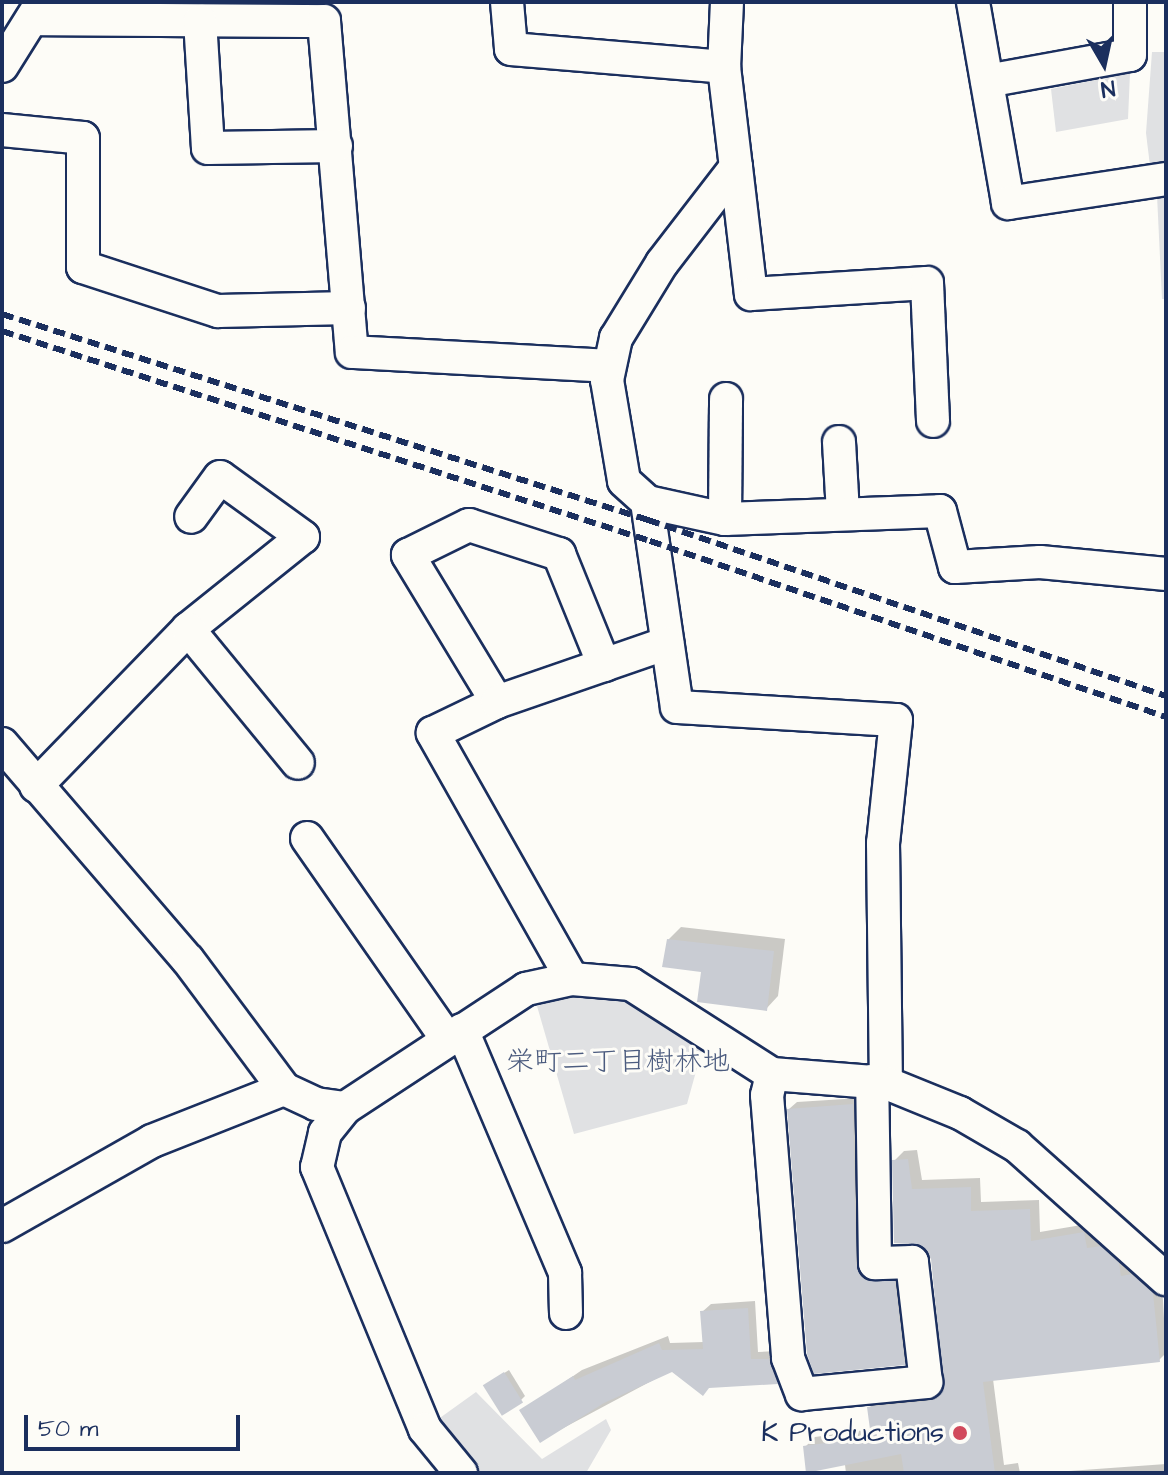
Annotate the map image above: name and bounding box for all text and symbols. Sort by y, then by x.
north arrow [1064,24,1144,104]
text: N [1099,72,1117,105]
park label: 栄町二丁目樹林地 [506,1045,730,1079]
scale bar [28,1399,244,1449]
text: 50 m [38,1412,98,1446]
place label: K Productions [761,1416,944,1450]
marker: K Productions [951,1424,969,1442]

